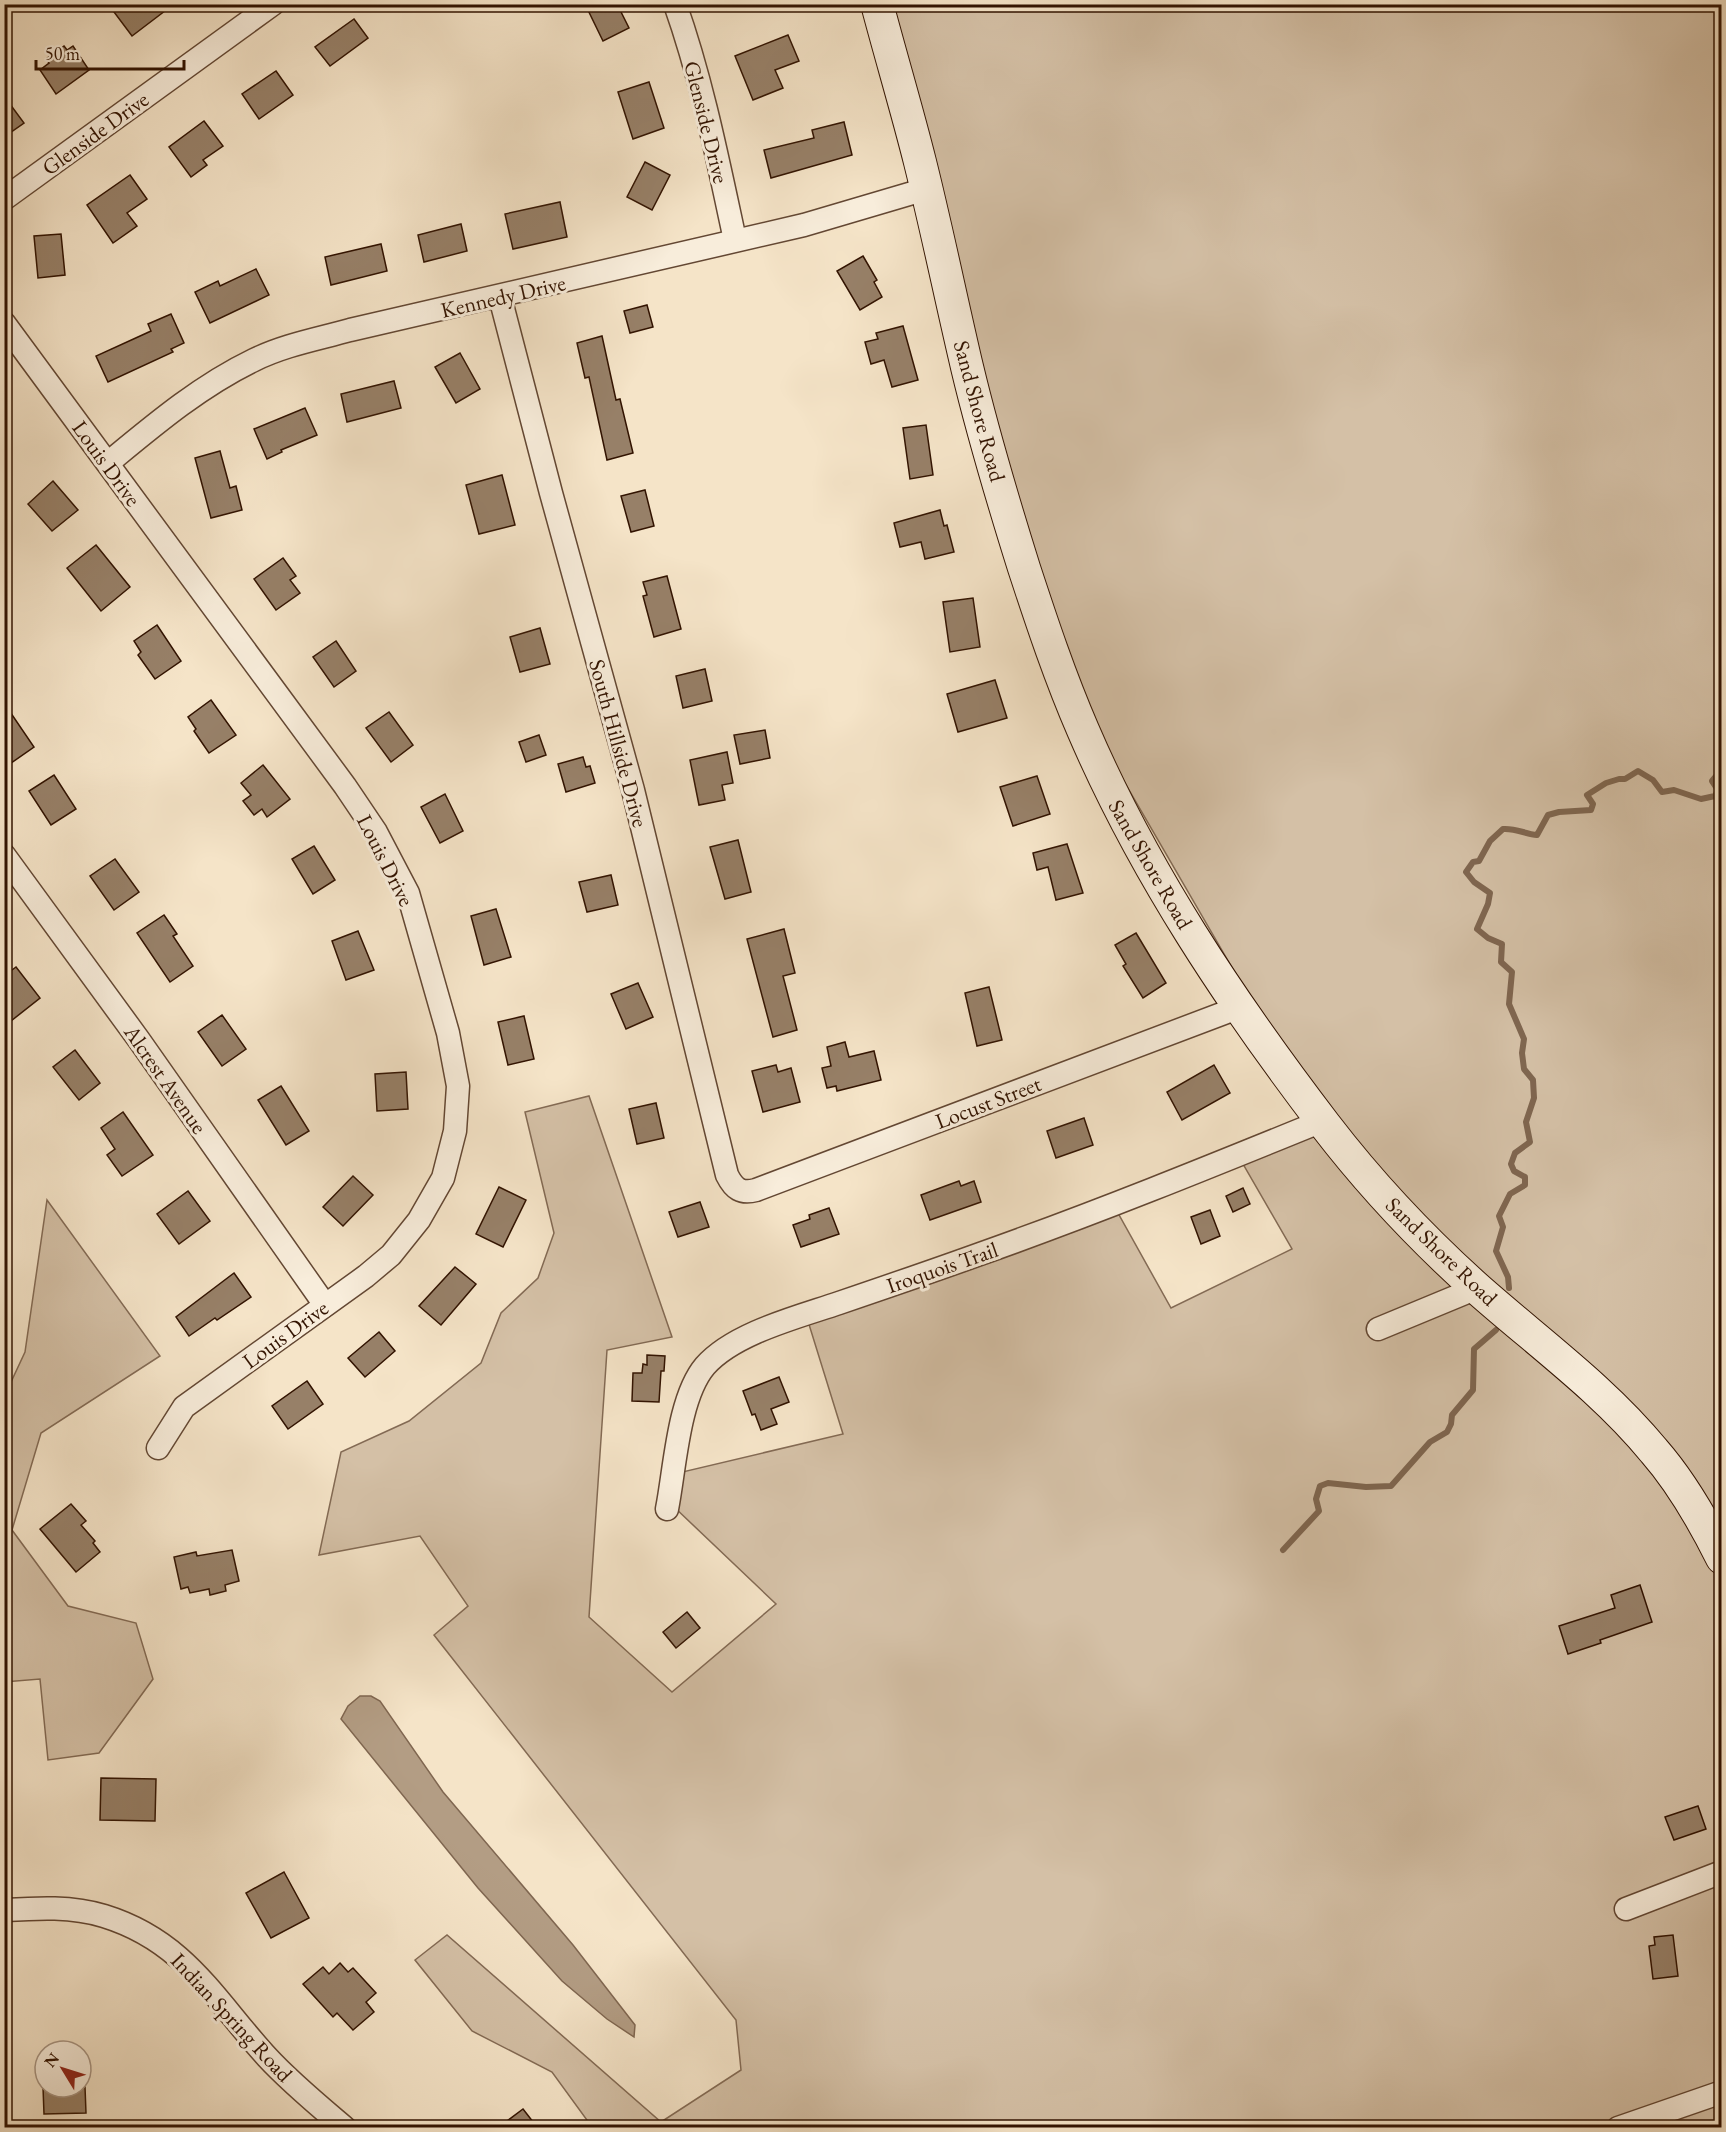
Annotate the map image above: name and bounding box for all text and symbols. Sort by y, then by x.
scale bar [36,33,184,71]
text: 50 m [45,42,80,65]
street label: Glenside Drive [677,58,736,187]
street label: Glenside Drive [36,85,155,182]
street label: Kennedy Drive [438,268,569,325]
street label: Sand Shore Road [947,337,1013,486]
street label: Louis Drive [66,415,148,512]
street label: South Hillside Drive [582,656,655,831]
street label: Sand Shore Road [1102,794,1200,935]
street label: Louis Drive [350,809,421,911]
street label: Alcrest Avenue [117,1018,214,1140]
street label: Locust Street [931,1069,1045,1136]
street label: Sand Shore Road [1379,1191,1504,1313]
street label: Iroquois Trail [883,1235,1002,1300]
street label: Louis Drive [237,1293,334,1375]
street label: Indian Spring Road [164,1947,300,2089]
north arrow [33,2039,93,2099]
text: N [39,2048,64,2072]

